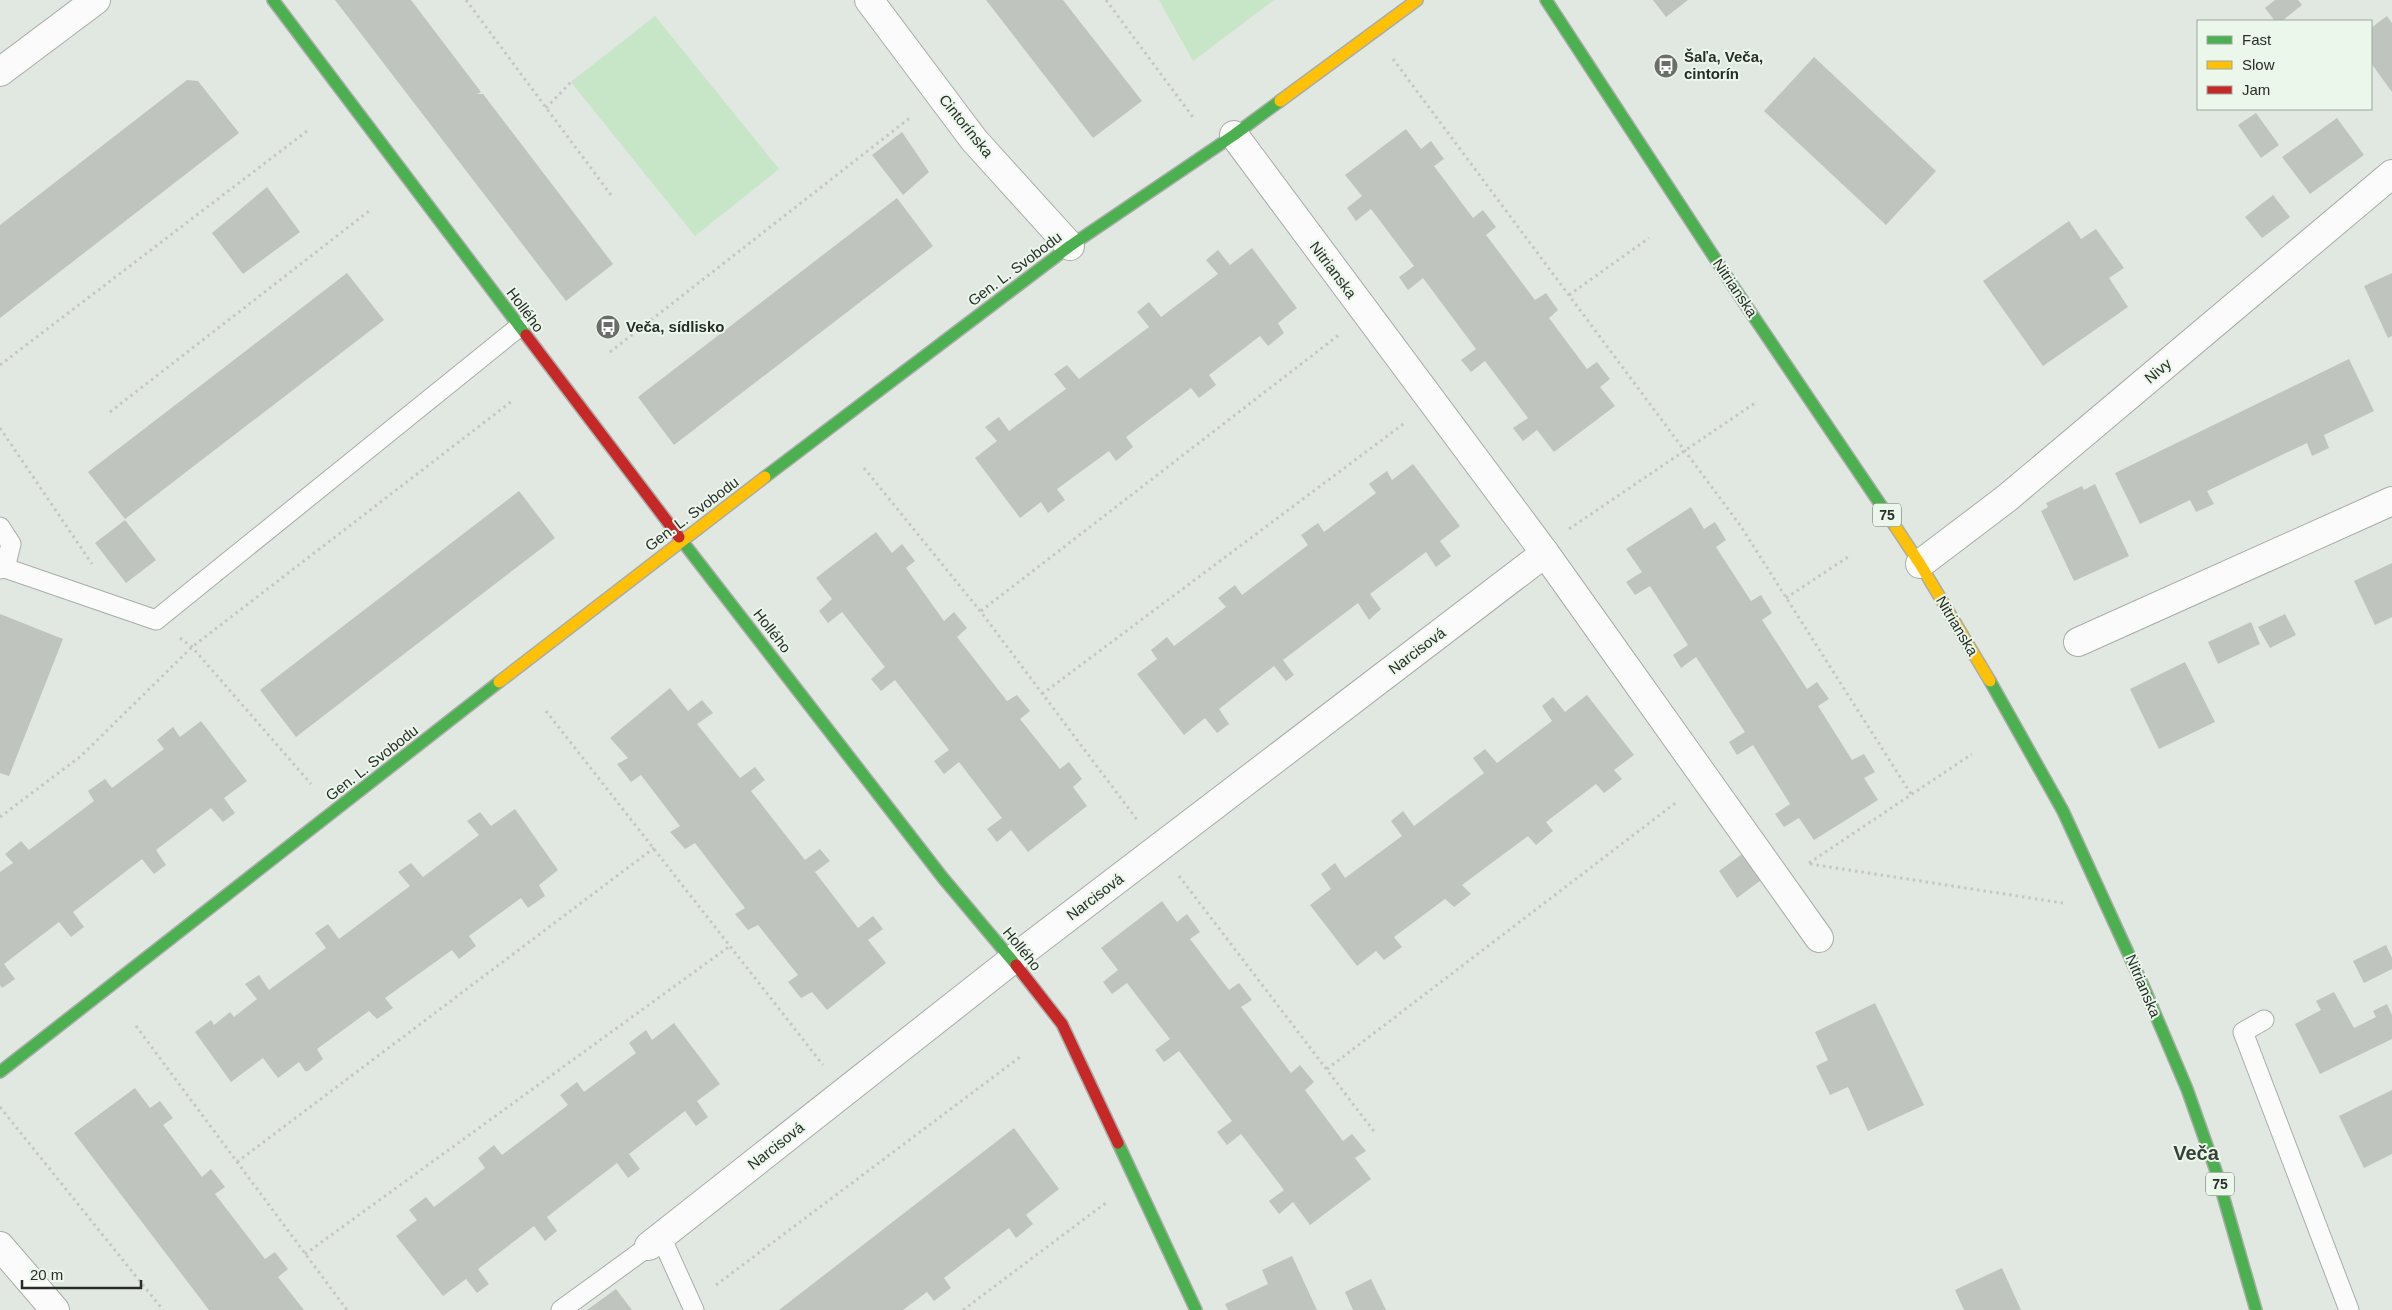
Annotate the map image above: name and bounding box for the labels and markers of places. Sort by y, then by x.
place label: Šaľa, Veča, cintorín [1684,48,1763,82]
bus stop icon: Šaľa, Veča, cintorín [1653,53,1679,79]
bus stop icon: Veča, sídlisko [595,314,621,340]
place label: Veča, sídlisko [626,318,724,335]

